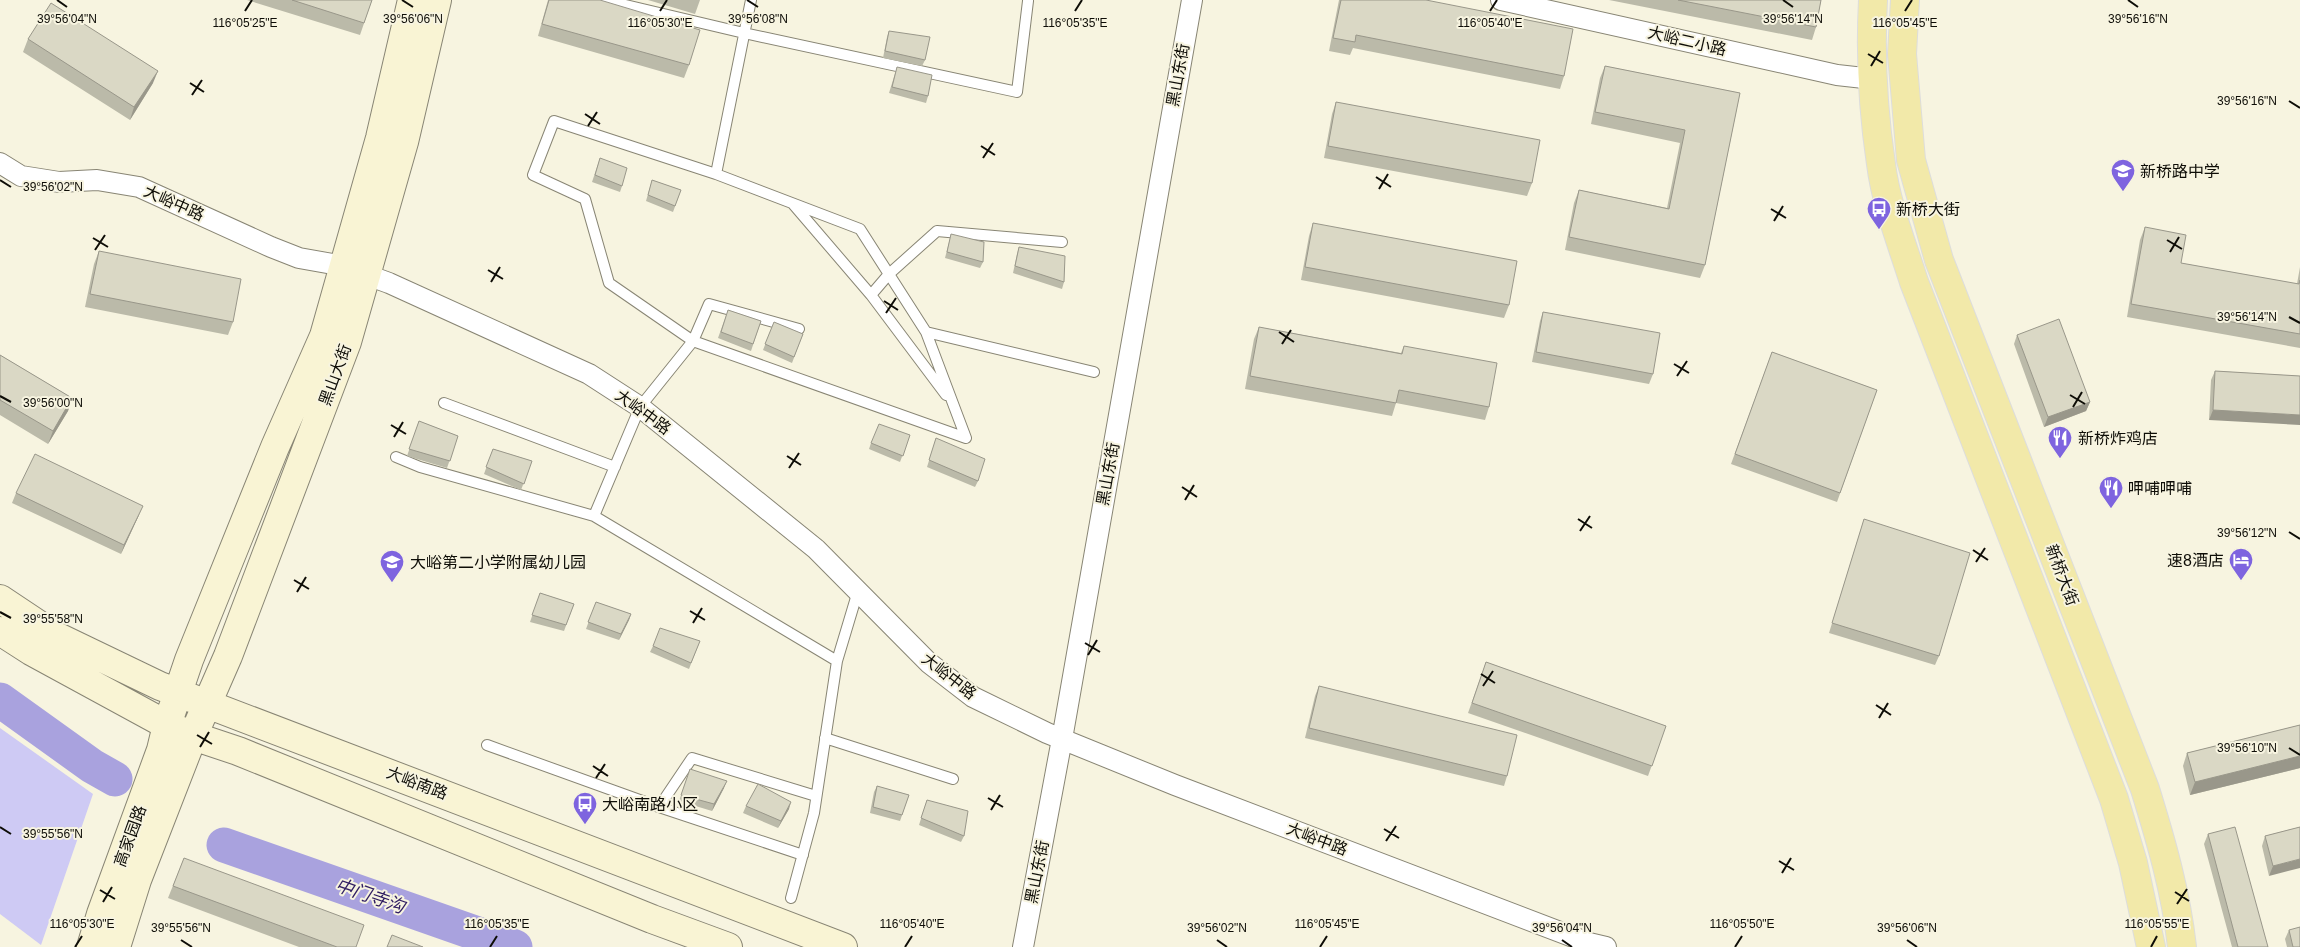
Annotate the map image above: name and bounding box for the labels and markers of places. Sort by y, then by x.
school or university icon: 新桥路中学 [2110,158,2136,192]
place label: 新桥路中学 [2140,163,2220,180]
bus stop icon: 新桥大街 [1866,196,1892,230]
place label: 新桥大街 [1896,201,1960,218]
restaurant icon: 新桥炸鸡店 [2047,425,2073,459]
place label: 新桥炸鸡店 [2078,430,2158,447]
restaurant icon: 呷哺呷哺 [2098,475,2124,509]
place label: 呷哺呷哺 [2128,480,2192,497]
hotel icon: 速8酒店 [2228,547,2254,581]
school or university icon: 大峪第二小学附属幼儿园 [379,549,405,583]
place label: 速8酒店 [2167,552,2224,569]
place label: 大峪第二小学附属幼儿园 [410,554,586,571]
bus stop icon: 大峪南路小区 [572,791,598,825]
place label: 大峪南路小区 [602,796,698,813]

